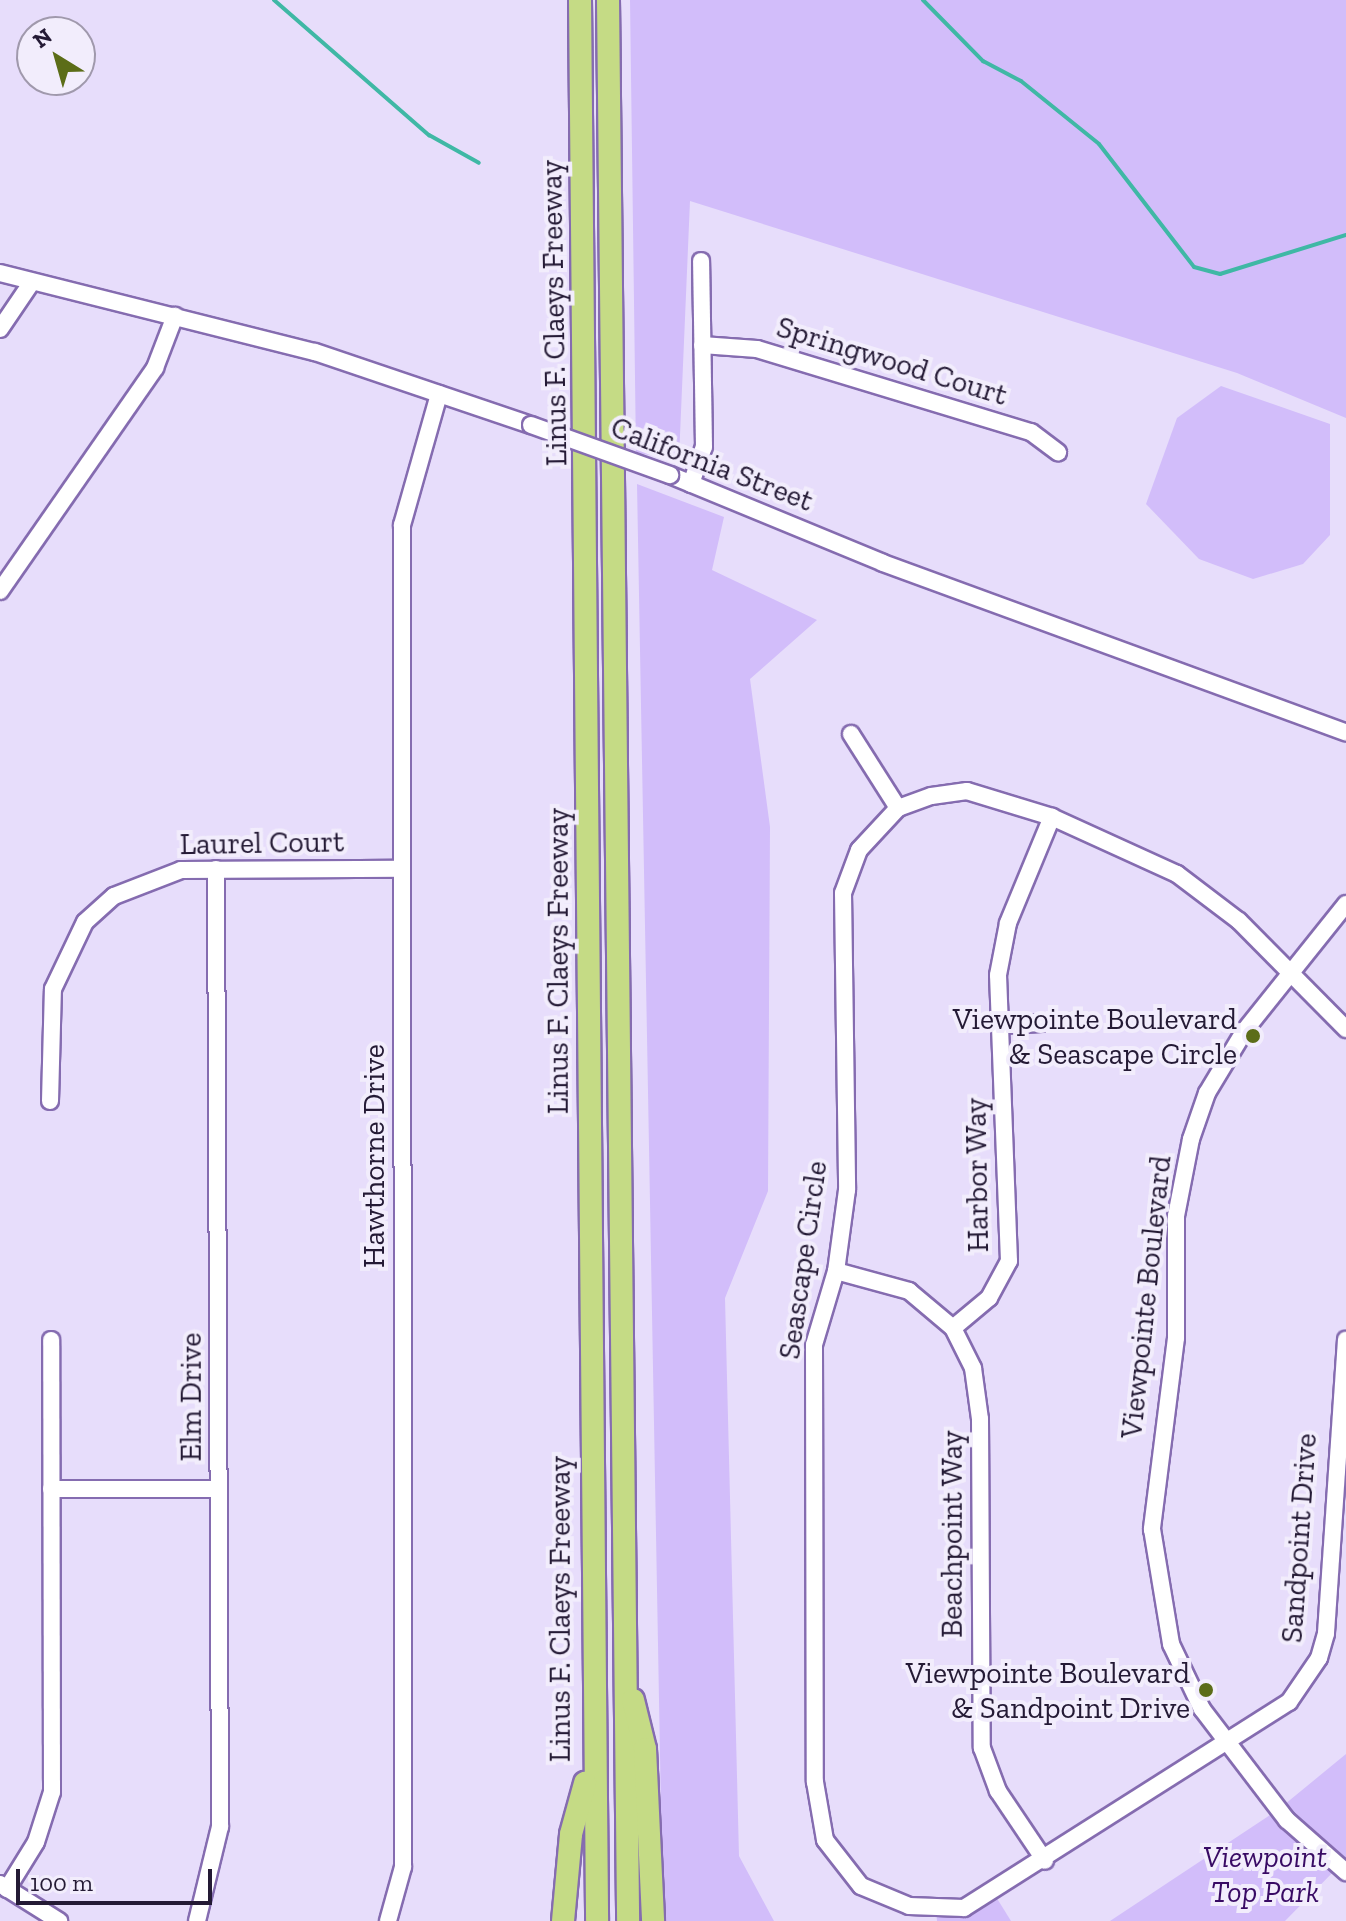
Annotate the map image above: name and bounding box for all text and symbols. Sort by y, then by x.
north arrow [16,16,96,96]
text: N [28,22,57,54]
street label: Linus F. Claeys Freeway [533,160,575,466]
street label: Springwood Court [772,309,1012,413]
street label: California Street [606,409,818,519]
street label: Linus F. Claeys Freeway [540,808,576,1114]
street label: Laurel Court [179,824,345,862]
place label: Viewpointe Boulevard & Seascape Circle [953,1001,1237,1072]
marker: Viewpointe Boulevard & Seascape Circle [1244,1027,1262,1045]
street label: Hawthorne Drive [356,1044,392,1268]
street label: Harbor Way [958,1097,996,1253]
street label: Viewpointe Boulevard [1113,1154,1179,1440]
street label: Seascape Circle [771,1159,835,1361]
street label: Elm Drive [173,1333,209,1461]
street label: Beachpoint Way [934,1430,970,1638]
street label: Sandpoint Drive [1274,1432,1324,1644]
street label: Linus F. Claeys Freeway [542,1456,578,1762]
place label: Viewpointe Boulevard & Sandpoint Drive [906,1655,1190,1726]
marker: Viewpointe Boulevard & Sandpoint Drive [1197,1681,1215,1699]
park label: Viewpoint Top Park [1203,1839,1327,1910]
scale bar [20,1853,216,1903]
text: 100 m [30,1868,93,1897]

